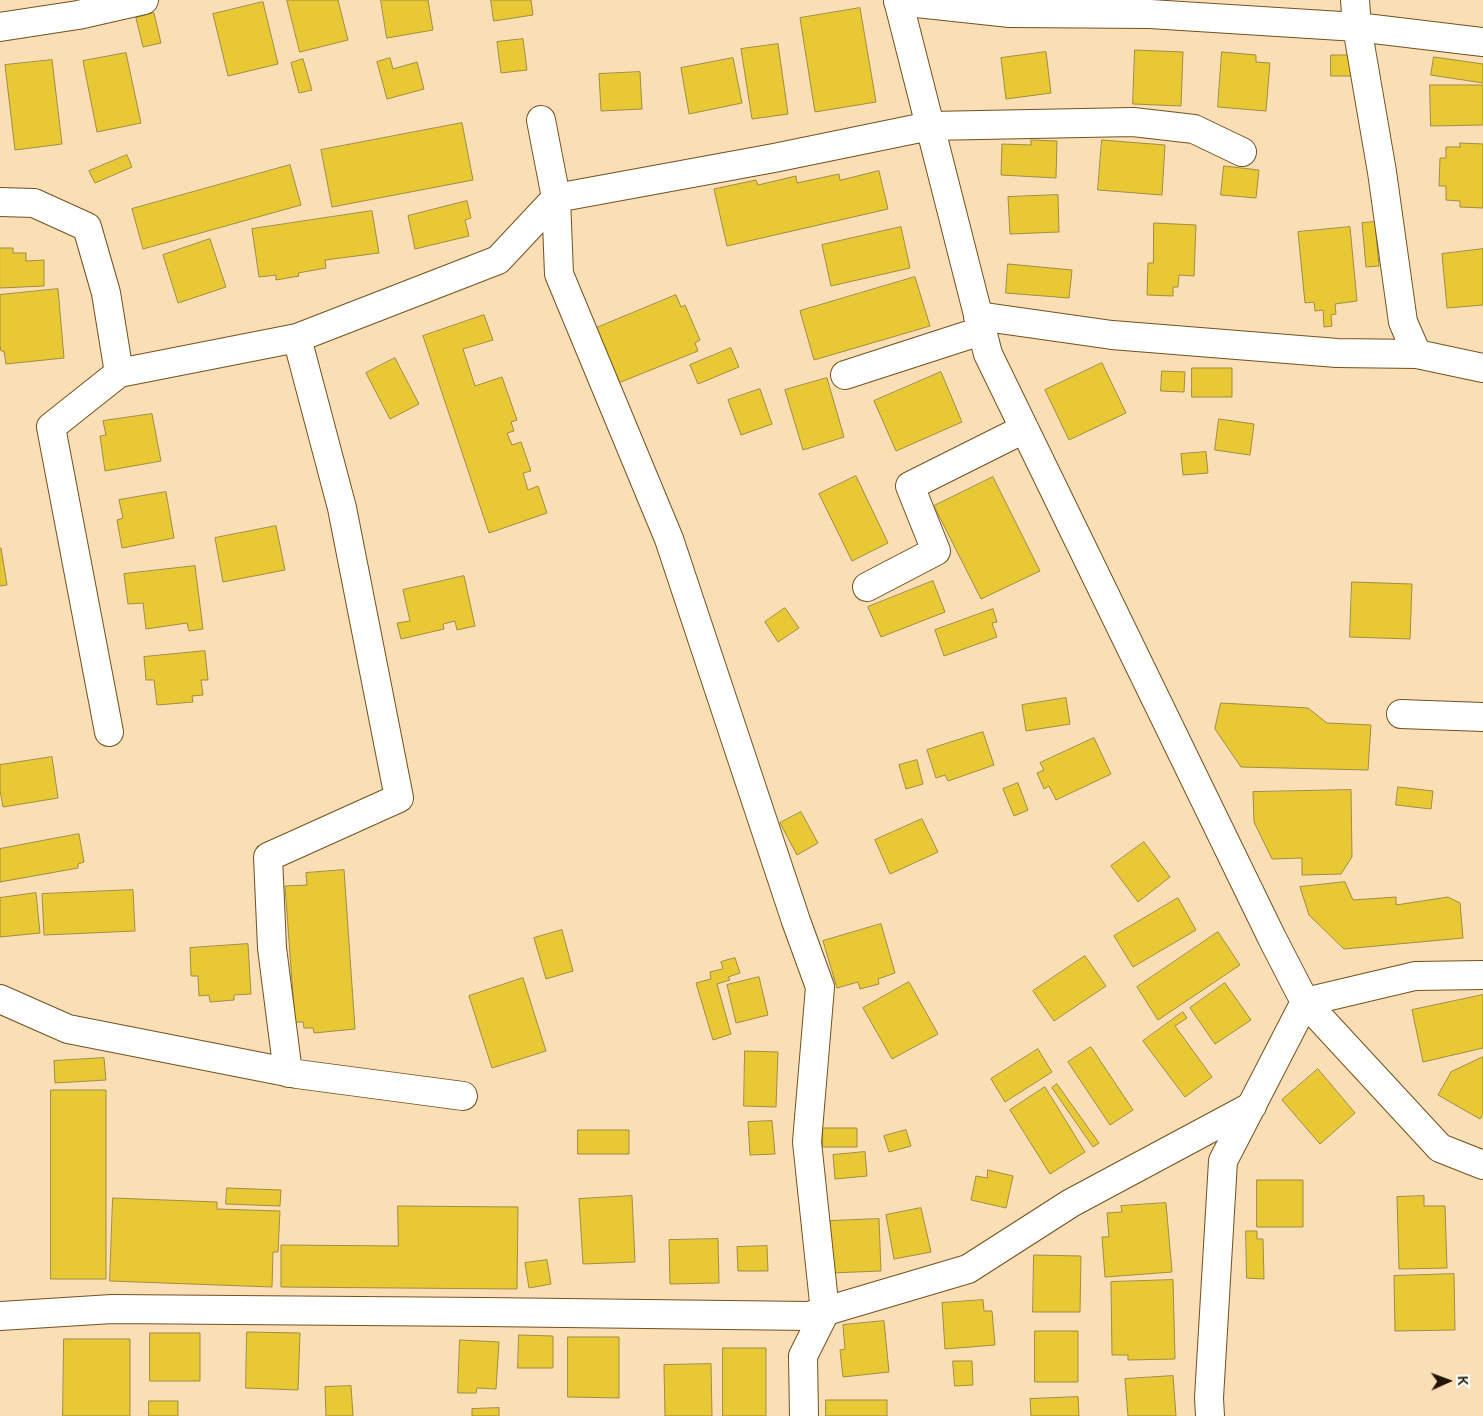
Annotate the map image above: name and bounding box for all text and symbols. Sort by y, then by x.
north arrow [1423,1356,1473,1406]
text: K [1455,1375,1472,1386]

